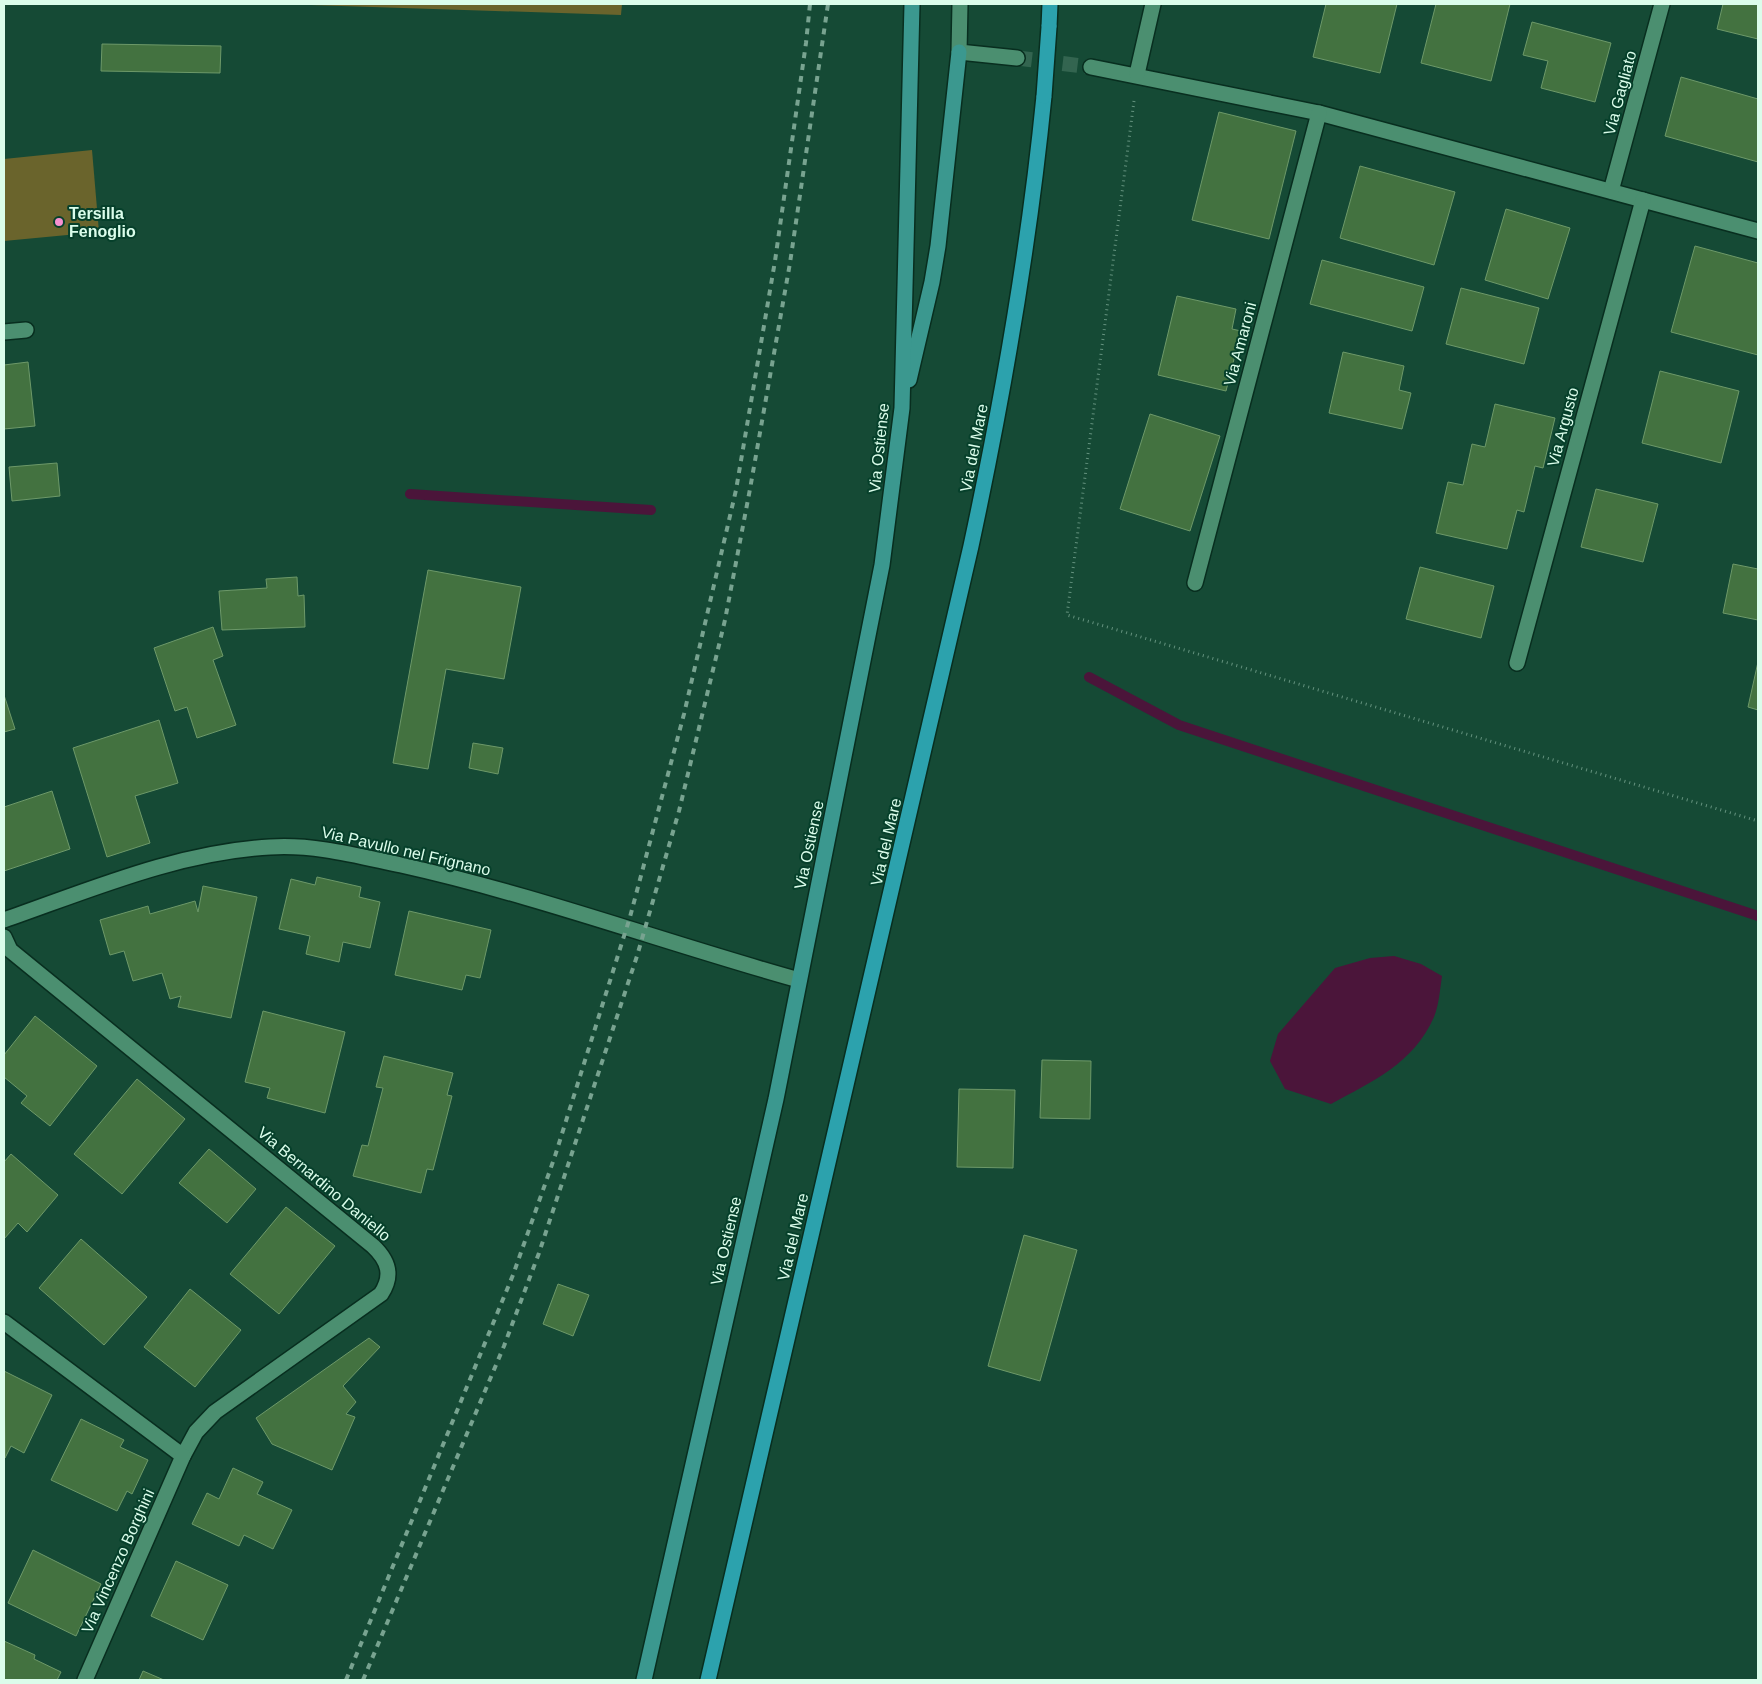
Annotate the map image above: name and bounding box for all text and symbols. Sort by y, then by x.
street label: Via Gagliato [1601,49,1639,137]
place label: Tersilla Fenoglio [69,205,136,240]
marker: Tersilla Fenoglio [53,216,65,228]
street label: Via Amaroni [1221,300,1259,388]
street label: Via Argusto [1544,385,1582,469]
street label: Via Ostiense [866,402,892,494]
street label: Via del Mare [957,402,991,494]
street label: Via del Mare [868,796,904,888]
street label: Via Ostiense [791,799,827,891]
street label: Via Pavullo nel Frignano [320,823,492,879]
street label: Via Bernardino Daniello [254,1124,394,1245]
street label: Via del Mare [775,1191,811,1283]
street label: Via Ostiense [708,1195,744,1287]
street label: Via Vincenzo Borghini [79,1486,157,1636]

